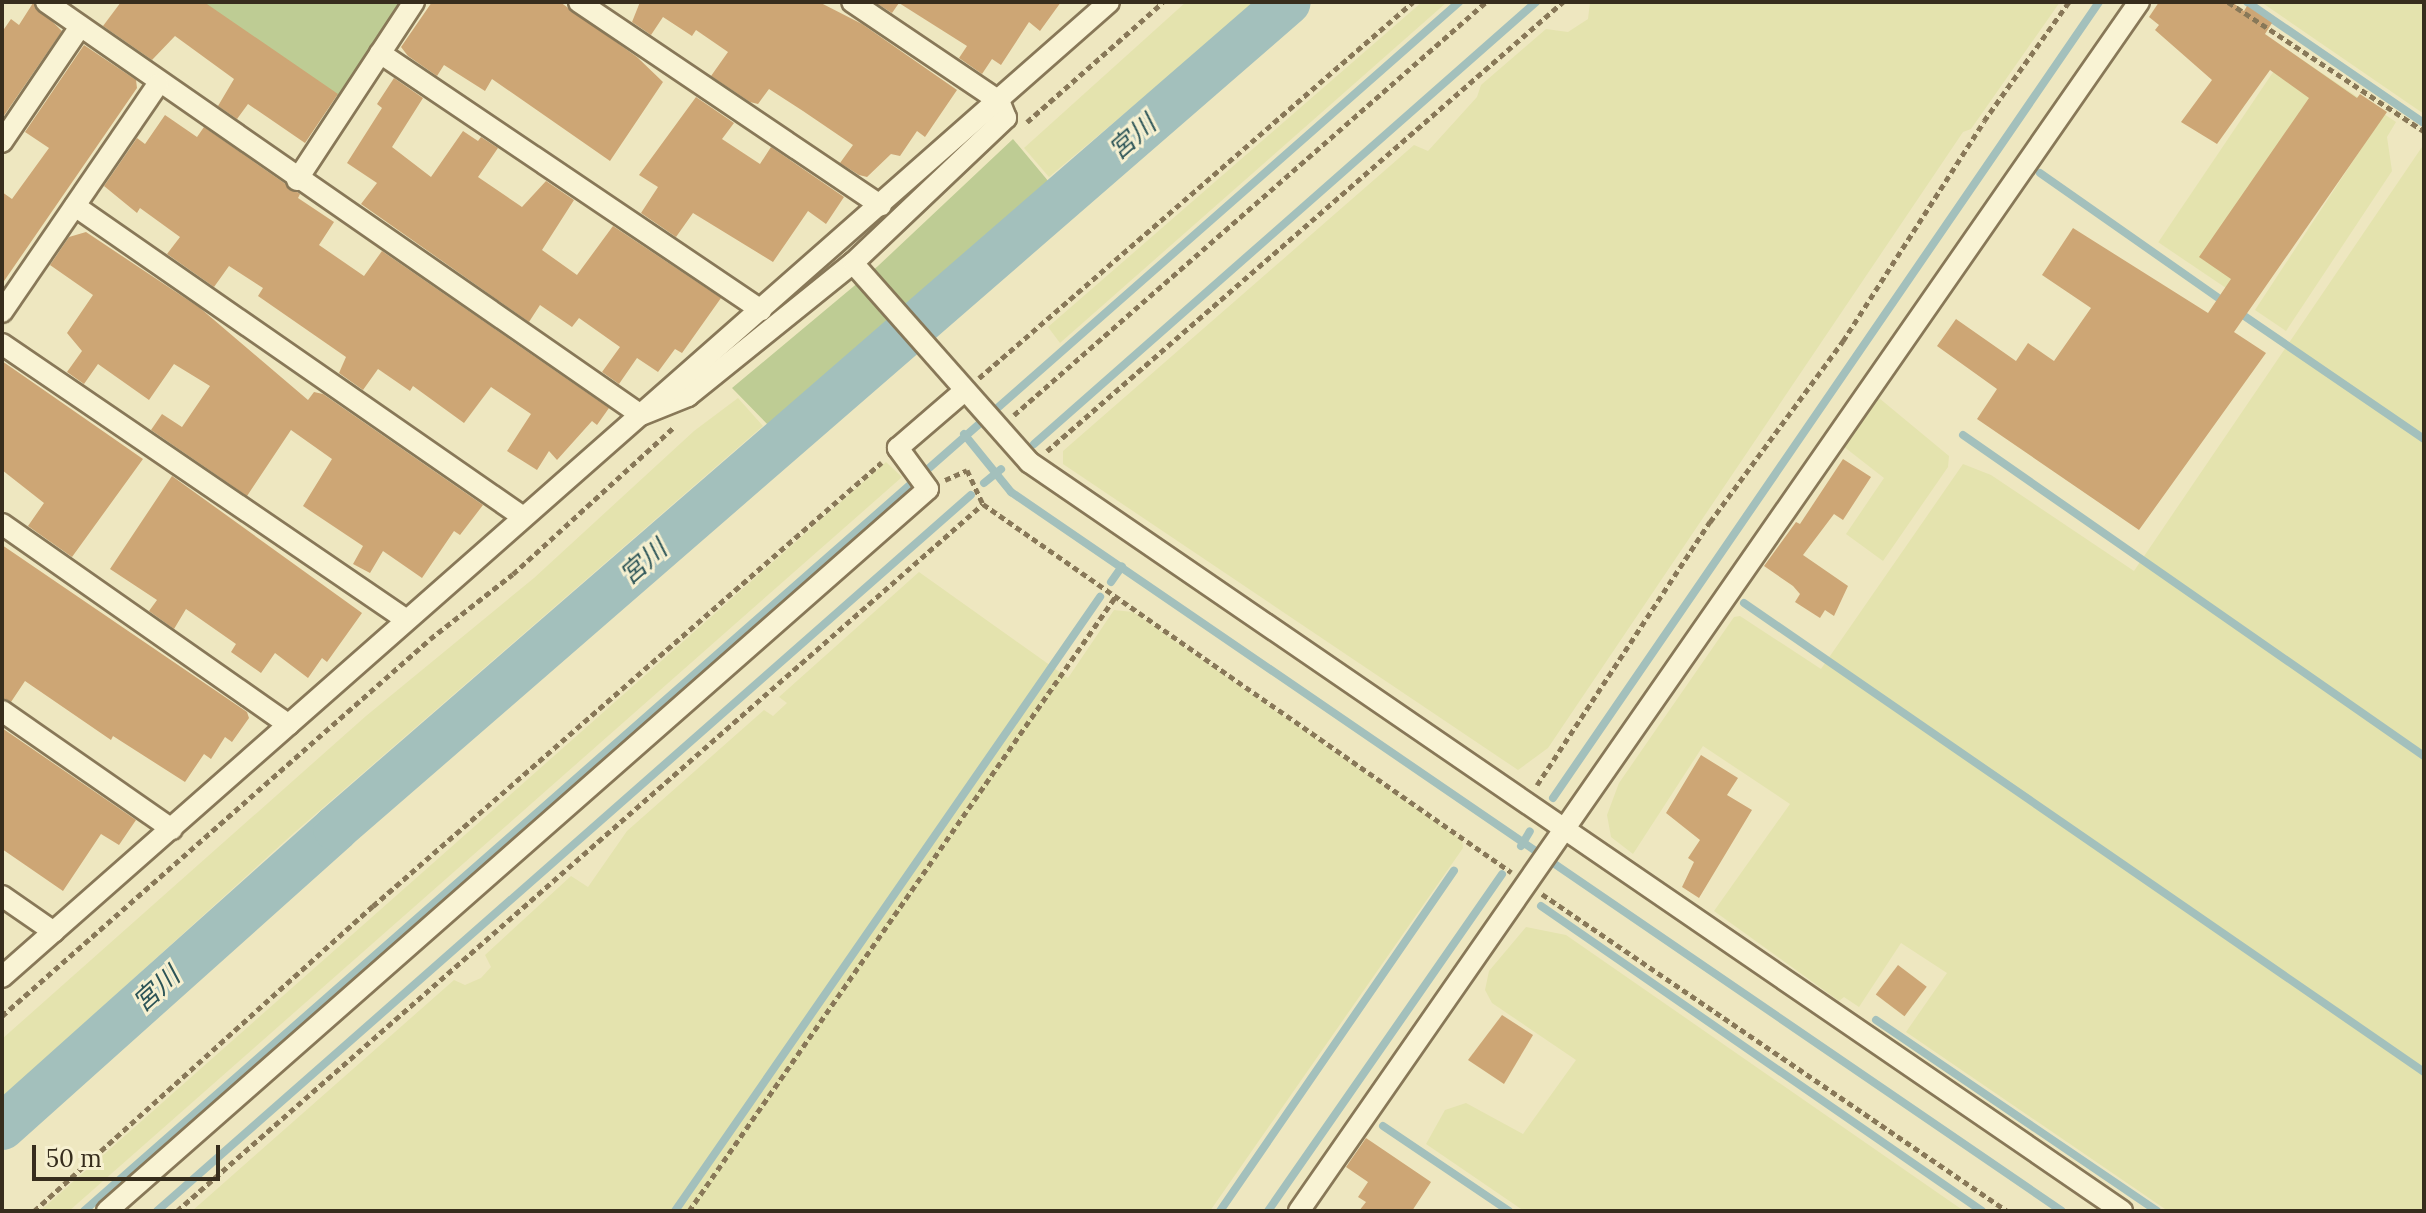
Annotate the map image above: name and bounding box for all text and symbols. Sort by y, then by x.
water label: 宮川 [1102,108,1162,166]
water label: 宮川 [613,533,673,591]
water label: 宮川 [126,960,186,1018]
scale bar [36,1129,224,1179]
text: 50 m [46,1143,102,1174]

